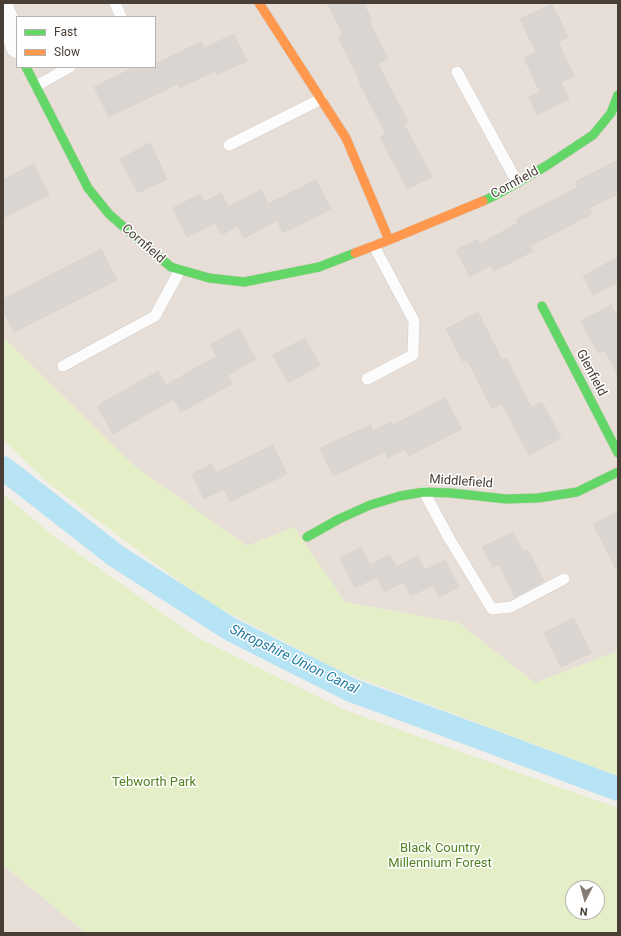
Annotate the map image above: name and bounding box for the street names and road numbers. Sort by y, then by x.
street label: Cornfield [488,164,542,202]
street label: Cornfield [118,221,168,267]
street label: Glenfield [572,347,610,399]
street label: Middlefield [429,472,493,492]

